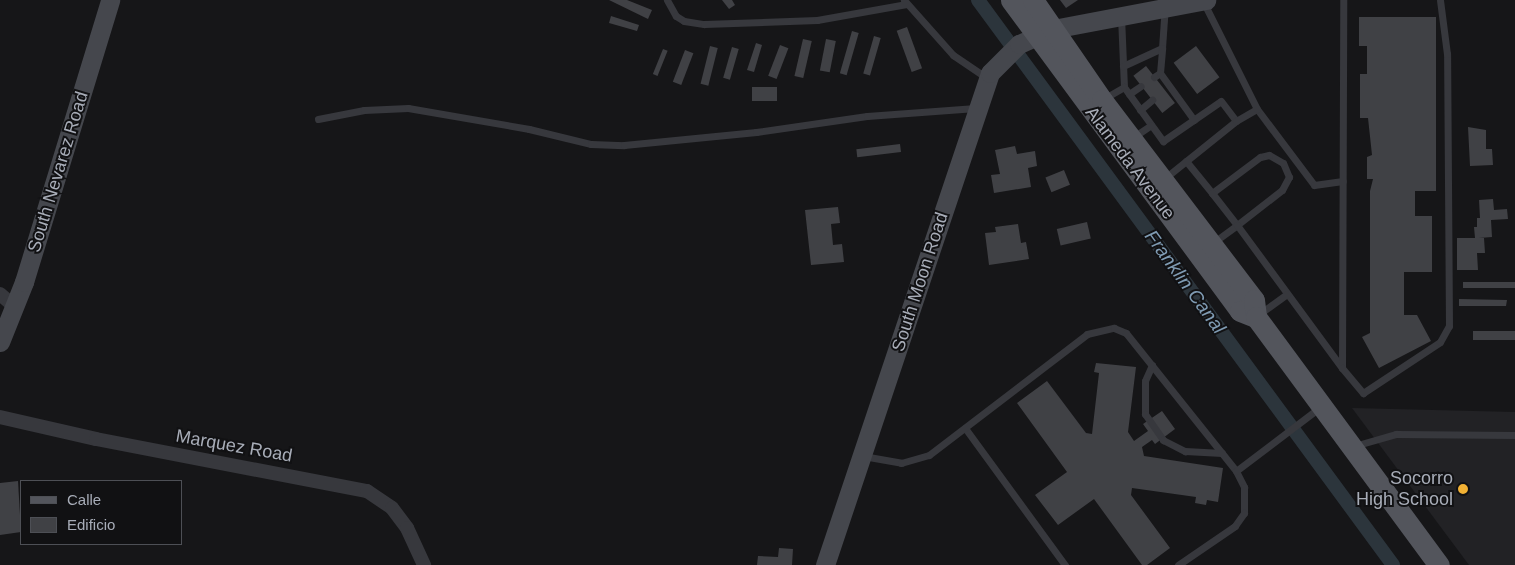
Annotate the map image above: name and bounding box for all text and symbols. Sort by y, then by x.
street label: South Nevarez Road [23,89,93,255]
street label: Alameda Avenue [1080,102,1180,224]
street label: South Moon Road [887,210,953,354]
water label: Franklin Canal [1140,226,1230,338]
street label: Marquez Road [174,425,294,467]
place label: Socorro High School [1356,468,1453,510]
legend [20,480,182,545]
marker: Socorro High School [1457,483,1469,495]
text: Calle [67,491,101,508]
text: Edificio [67,516,115,533]

